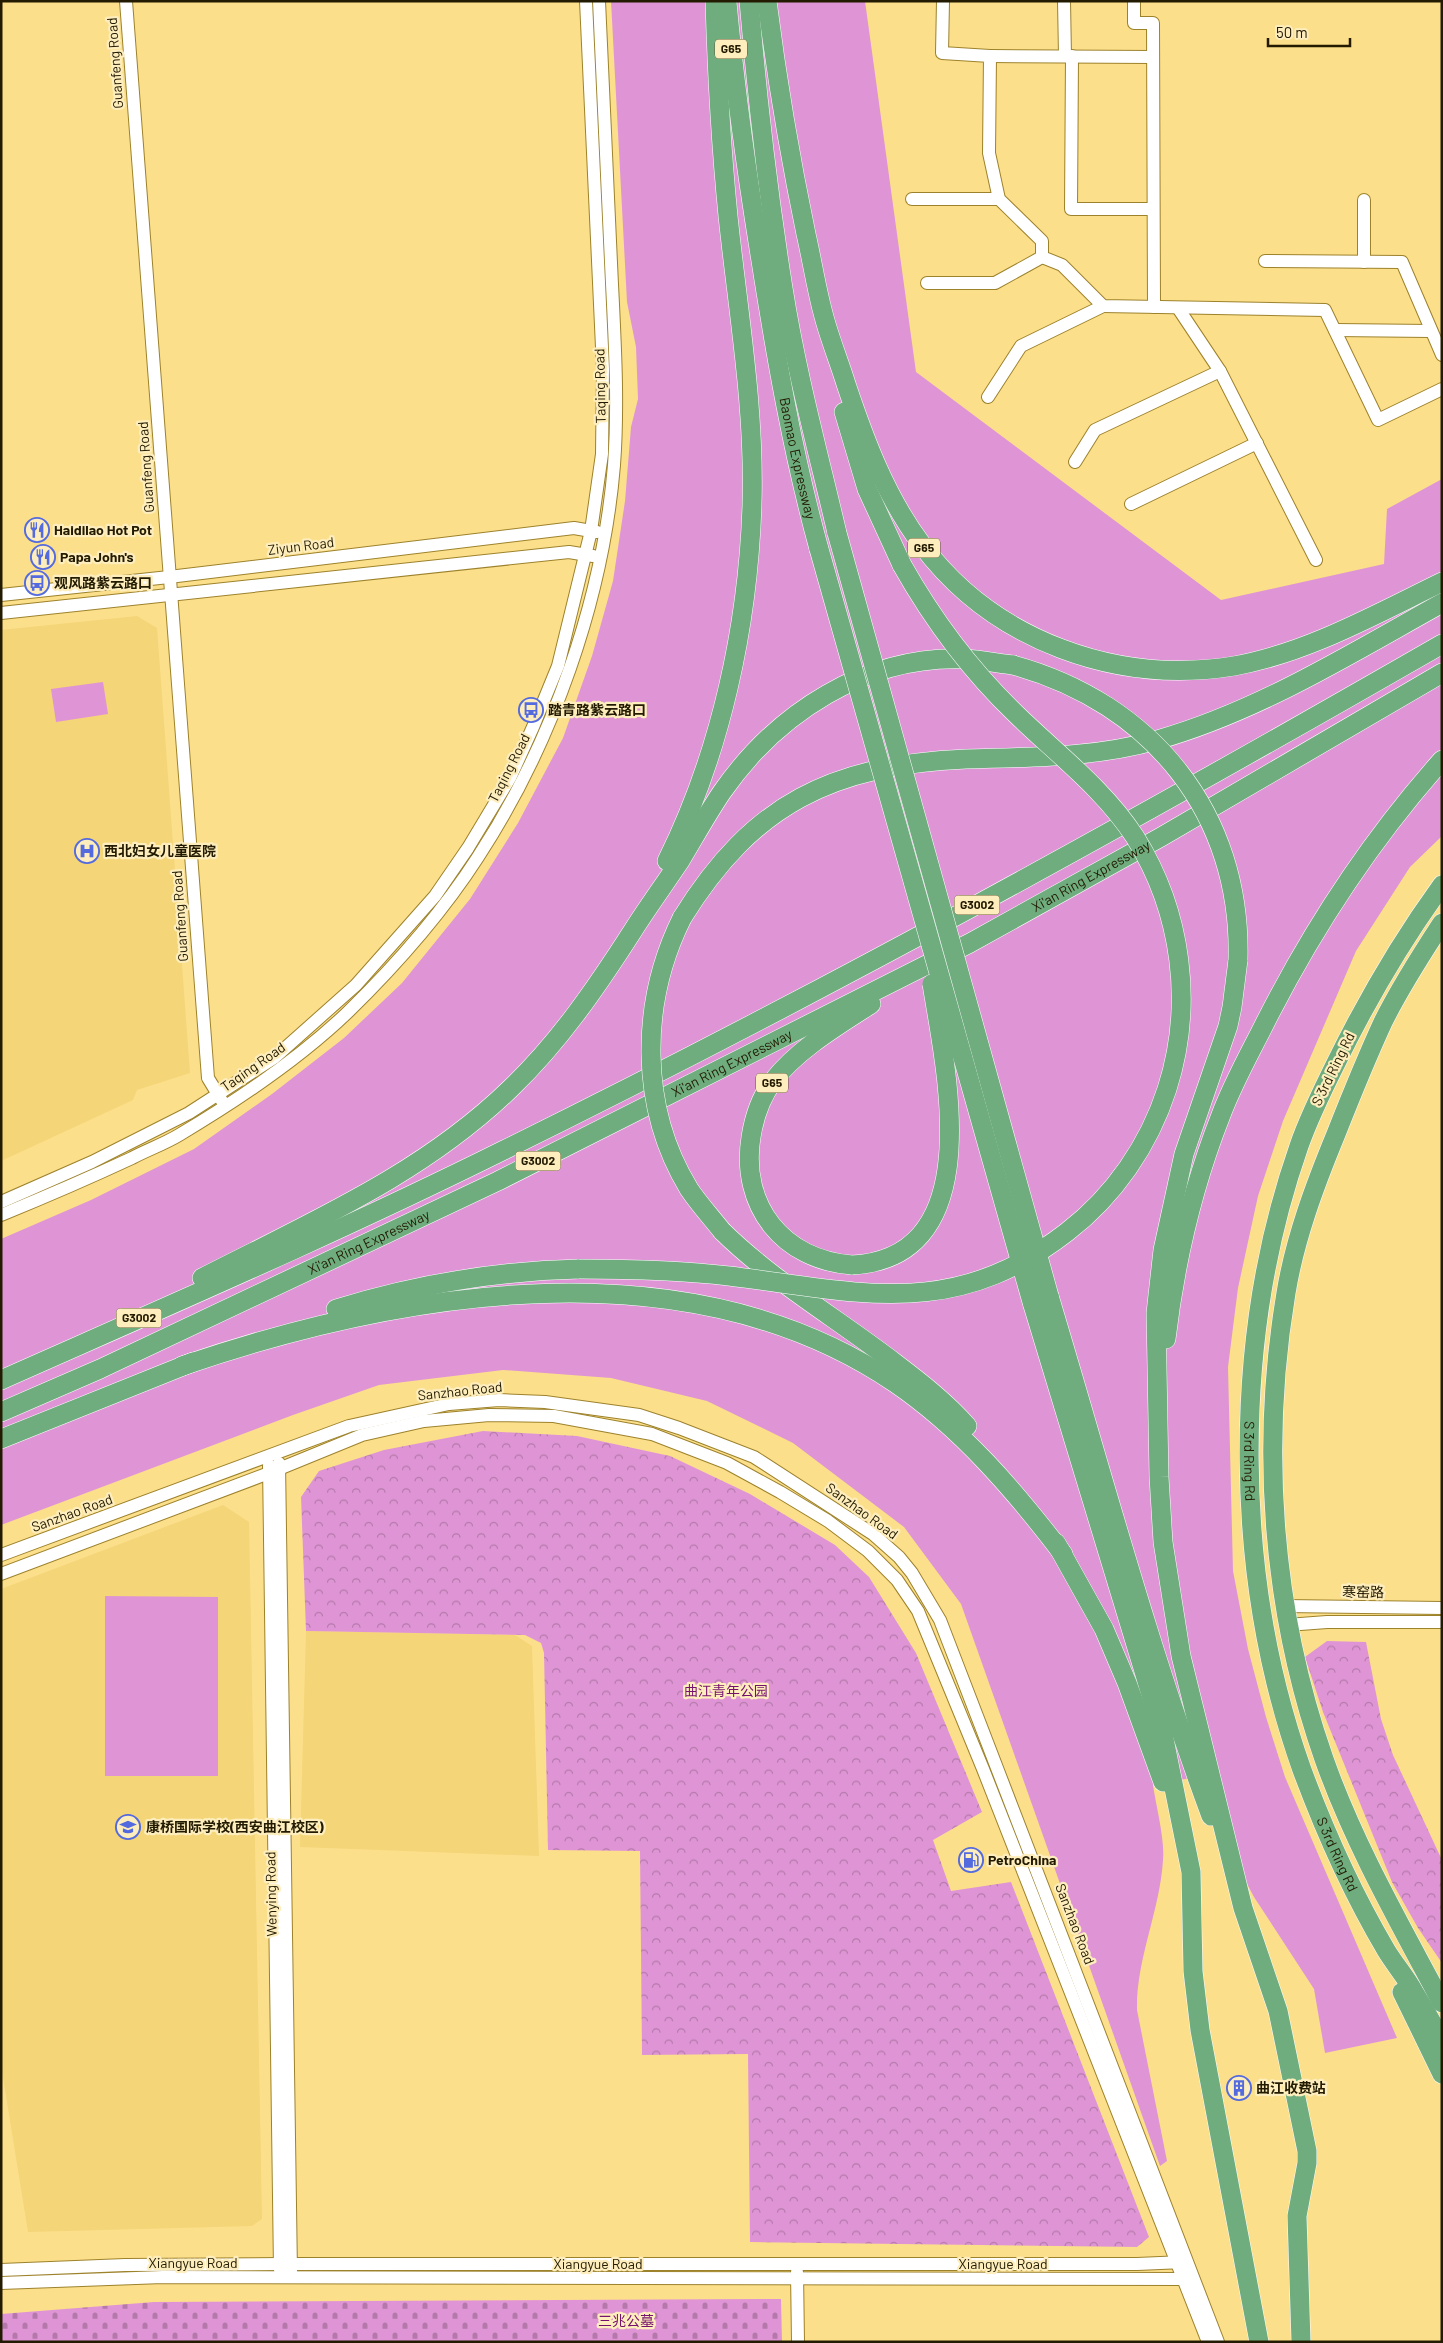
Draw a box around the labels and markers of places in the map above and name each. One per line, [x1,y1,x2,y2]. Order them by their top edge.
restaurant icon: Haidilao Hot Pot [24,517,50,543]
place label: Haidilao Hot Pot [54,521,152,538]
restaurant icon: Papa John's [30,544,56,570]
place label: Papa John's [60,548,134,565]
bus stop icon: 观风路紫云路口 [24,570,50,596]
place label: 观风路紫云路口 [54,574,152,591]
bus stop icon: 踏青路紫云路口 [518,697,544,723]
place label: 踏青路紫云路口 [548,701,646,718]
hospital icon: 西北妇女儿童医院 [74,838,100,864]
place label: 西北妇女儿童医院 [104,842,216,859]
school or university icon: 康桥国际学校(西安曲江校区) [115,1814,141,1840]
place label: 康桥国际学校(西安曲江校区) [146,1818,324,1835]
fuel station icon: PetroChina [958,1847,984,1873]
place label: PetroChina [988,1851,1057,1868]
building icon: 曲江收费站 [1226,2075,1252,2101]
place label: 曲江收费站 [1256,2079,1326,2096]

